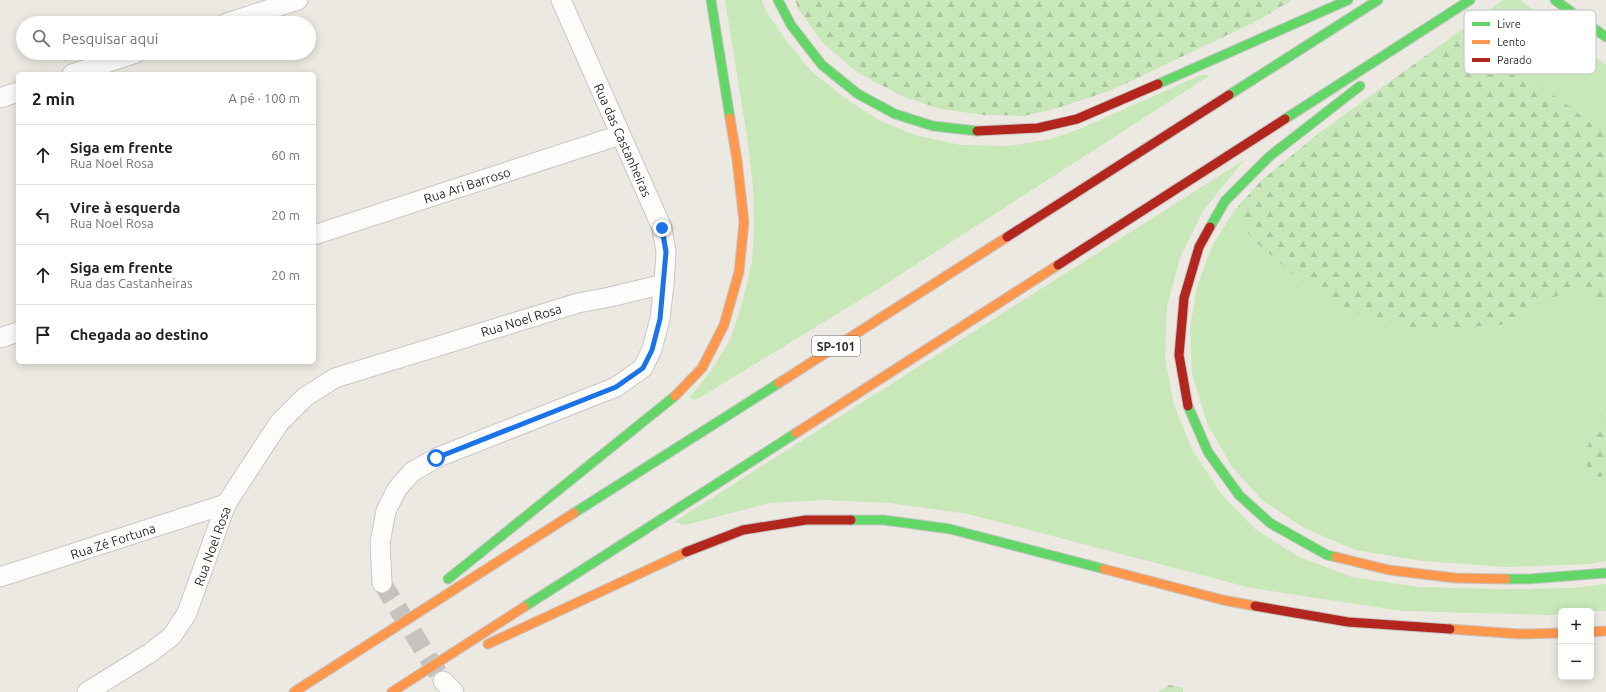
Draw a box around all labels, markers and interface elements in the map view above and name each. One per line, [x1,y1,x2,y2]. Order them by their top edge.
legend [1464,10,1596,74]
search box [16,16,316,60]
text: Livre [1497,18,1521,30]
icon: search [30,27,52,49]
text: Pesquisar aqui [62,30,158,47]
text: Lento [1497,36,1526,48]
text: Parado [1497,54,1532,66]
street label: Rua das Castanheiras [592,81,654,199]
text: 2 min [32,89,75,108]
text: A pé · 100 m [228,91,300,105]
text: Siga em frente [70,139,173,156]
icon: ahead [32,144,54,166]
text: 60 m [271,148,300,162]
text: Rua Noel Rosa [70,156,154,170]
street label: Rua Ari Barroso [422,164,512,206]
text: Vire à esquerda [70,199,180,216]
icon: left [32,204,54,226]
text: 20 m [271,208,300,222]
text: Rua Noel Rosa [70,216,154,230]
route end [653,219,671,237]
text: Siga em frente [70,259,173,276]
icon: ahead [32,264,54,286]
text: 20 m [271,268,300,282]
text: Rua das Castanheiras [70,276,193,290]
street label: Rua Noel Rosa [479,301,563,339]
icon: arrive [32,324,54,346]
text: Chegada ao destino [70,326,209,343]
road number: SP-101 [812,336,860,356]
route start [427,449,445,467]
street label: Rua Noel Rosa [191,504,233,588]
street label: Rua Zé Fortuna [69,521,157,561]
map controls [1558,608,1594,680]
button: + [1558,608,1594,644]
button: − [1558,644,1594,680]

